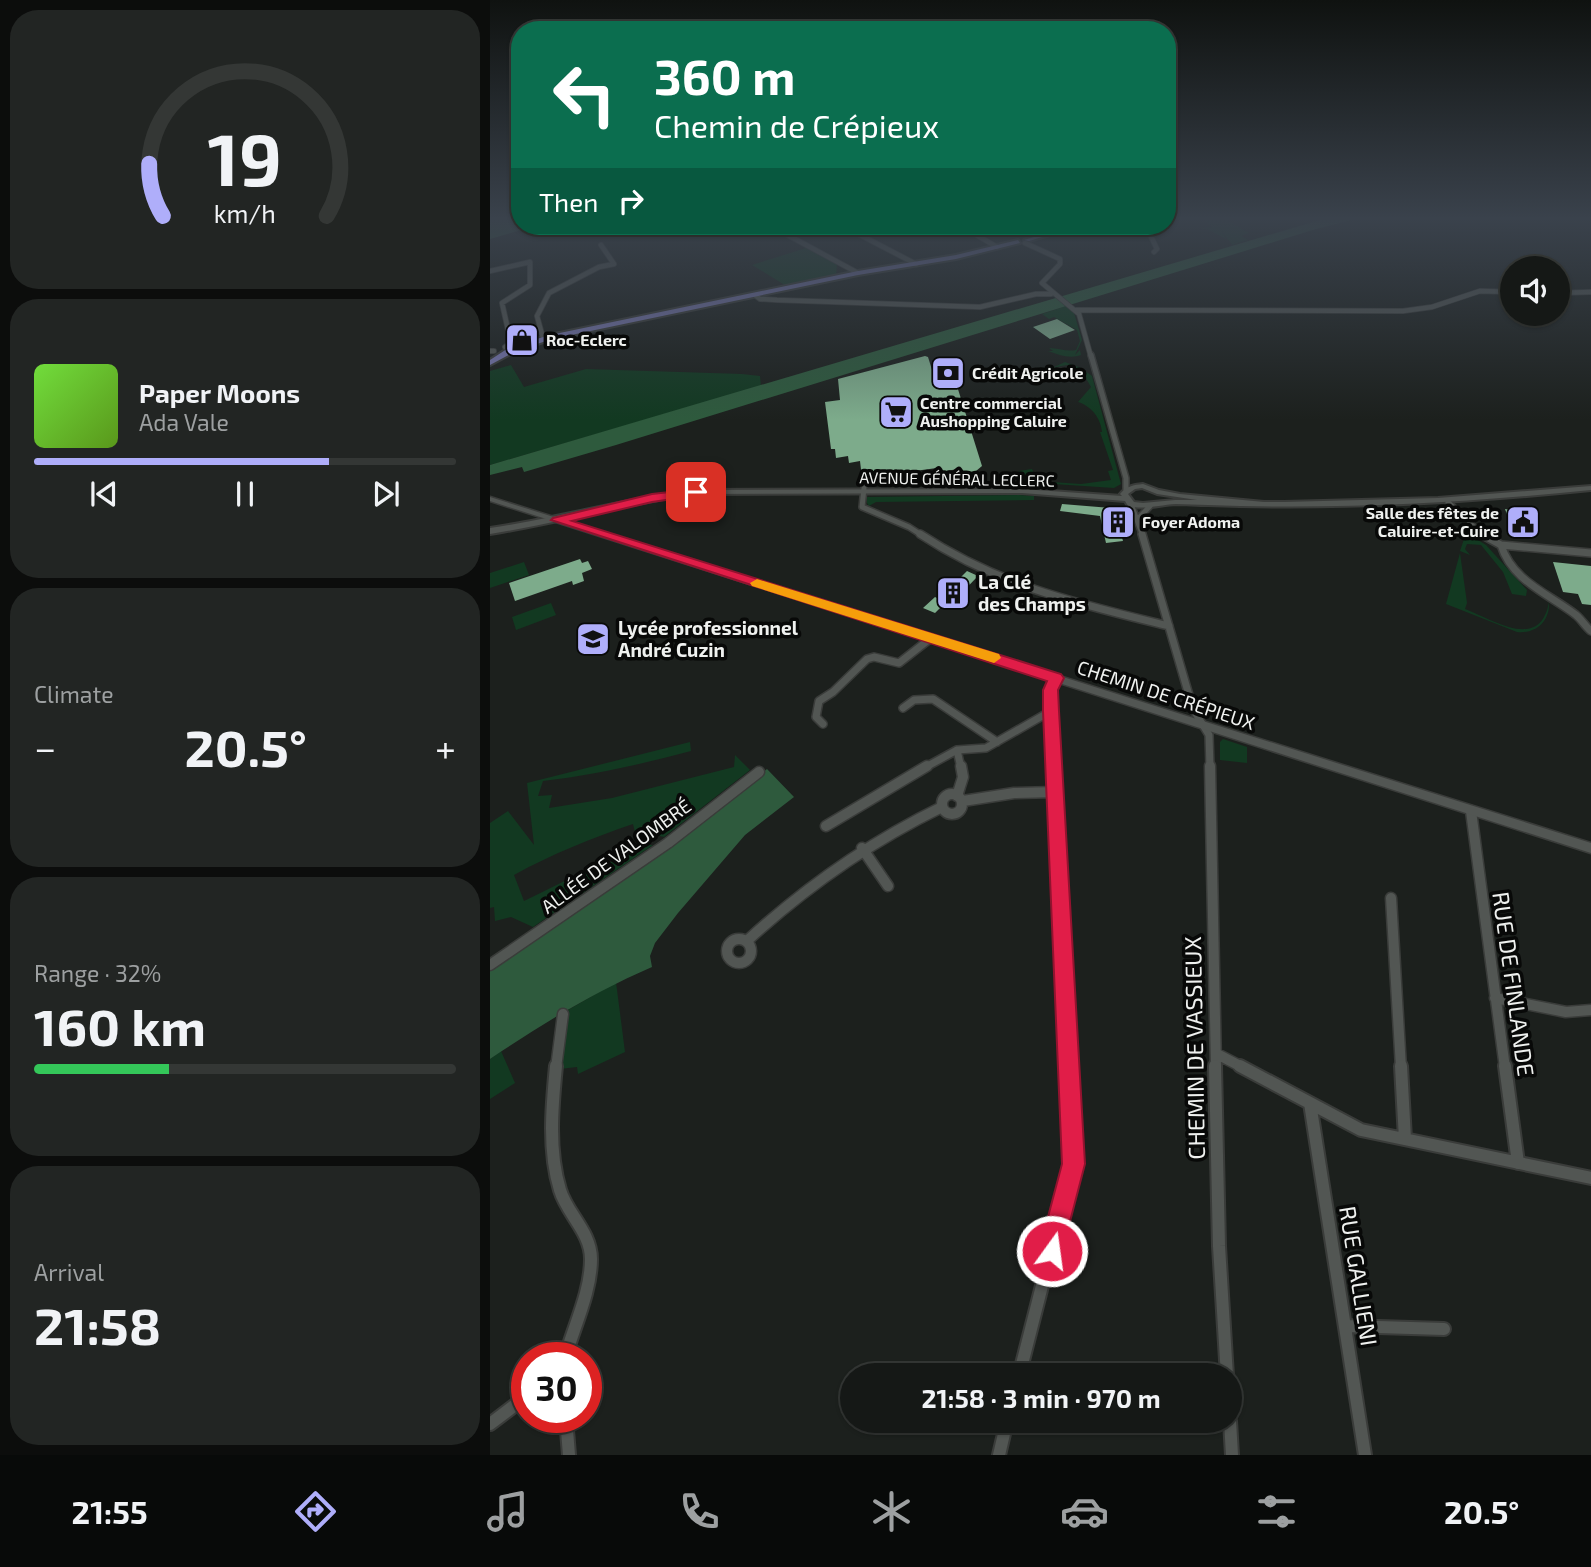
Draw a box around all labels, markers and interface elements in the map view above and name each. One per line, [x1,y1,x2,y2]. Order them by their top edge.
text: 360 m [654,46,795,105]
icon: left [539,49,630,140]
text: Chemin de Crépieux [654,106,939,144]
text: 19 [208,113,282,201]
icon: right [612,182,650,220]
text: Then [539,186,598,217]
text: km/h [214,197,276,227]
map controls [1500,256,1570,326]
button: sound [1500,256,1570,326]
shop icon: Roc-Eclerc [503,321,541,359]
place label: Roc-Eclerc [546,330,627,349]
bank icon: Crédit Agricole [929,354,967,392]
place label: Crédit Agricole [972,363,1083,382]
text: Paper Moons [139,377,300,408]
supermarket icon: Centre commercial Aushopping Caluire [877,393,915,431]
place label: Centre commercial Aushopping Caluire [920,393,1067,430]
text: Ada Vale [139,408,229,436]
pin [666,462,726,522]
street label: AVENUE GÉNÉRAL LECLERC [859,467,1055,490]
icon: arrive [677,473,715,511]
icon: previous [85,475,123,513]
icon: pause [226,475,264,513]
icon: next [367,475,405,513]
building icon: Foyer Adoma [1099,503,1137,541]
place label: Salle des fêtes de Caluire-et-Cuire [1366,503,1499,540]
public building icon: Salle des fêtes de Caluire-et-Cuire [1504,503,1542,541]
place label: Foyer Adoma [1142,512,1240,532]
place label: La Clé des Champs [978,570,1086,615]
building icon: La Clé des Champs [934,574,972,612]
place label: Lycée professionnel André Cuzin [618,616,799,661]
school or university icon: Lycée professionnel André Cuzin [574,620,612,658]
street label: CHEMIN DE CRÉPIEUX [1075,655,1258,734]
text: Climate [34,680,114,708]
text: 20.5° [184,715,307,777]
text: − [34,724,56,770]
text: + [435,724,456,770]
street label: ALLÉE DE VALOMBRÉ [536,793,695,918]
street label: RUE DE FINLANDE [1487,890,1541,1078]
street label: CHEMIN DE VASSIEUX [1178,936,1210,1160]
text: Range · 32% [34,959,161,987]
text: 160 km [34,994,206,1056]
street label: RUE GALLIENI [1334,1204,1384,1348]
position arrow [1015,1214,1089,1288]
text: Arrival [34,1258,104,1286]
text: 21:58 [34,1293,161,1355]
speed limit sign: 30 [511,1342,602,1433]
text: 21:58 · 3 min · 970 m [921,1382,1161,1413]
icon: directions [291,1487,340,1536]
icon: music [483,1487,532,1536]
icon: phone [675,1487,724,1536]
icon: climate [867,1487,916,1536]
icon: car [1060,1487,1109,1536]
icon: filters [1252,1487,1301,1536]
text: 21:55 [72,1492,148,1530]
text: 20.5° [1444,1492,1519,1530]

